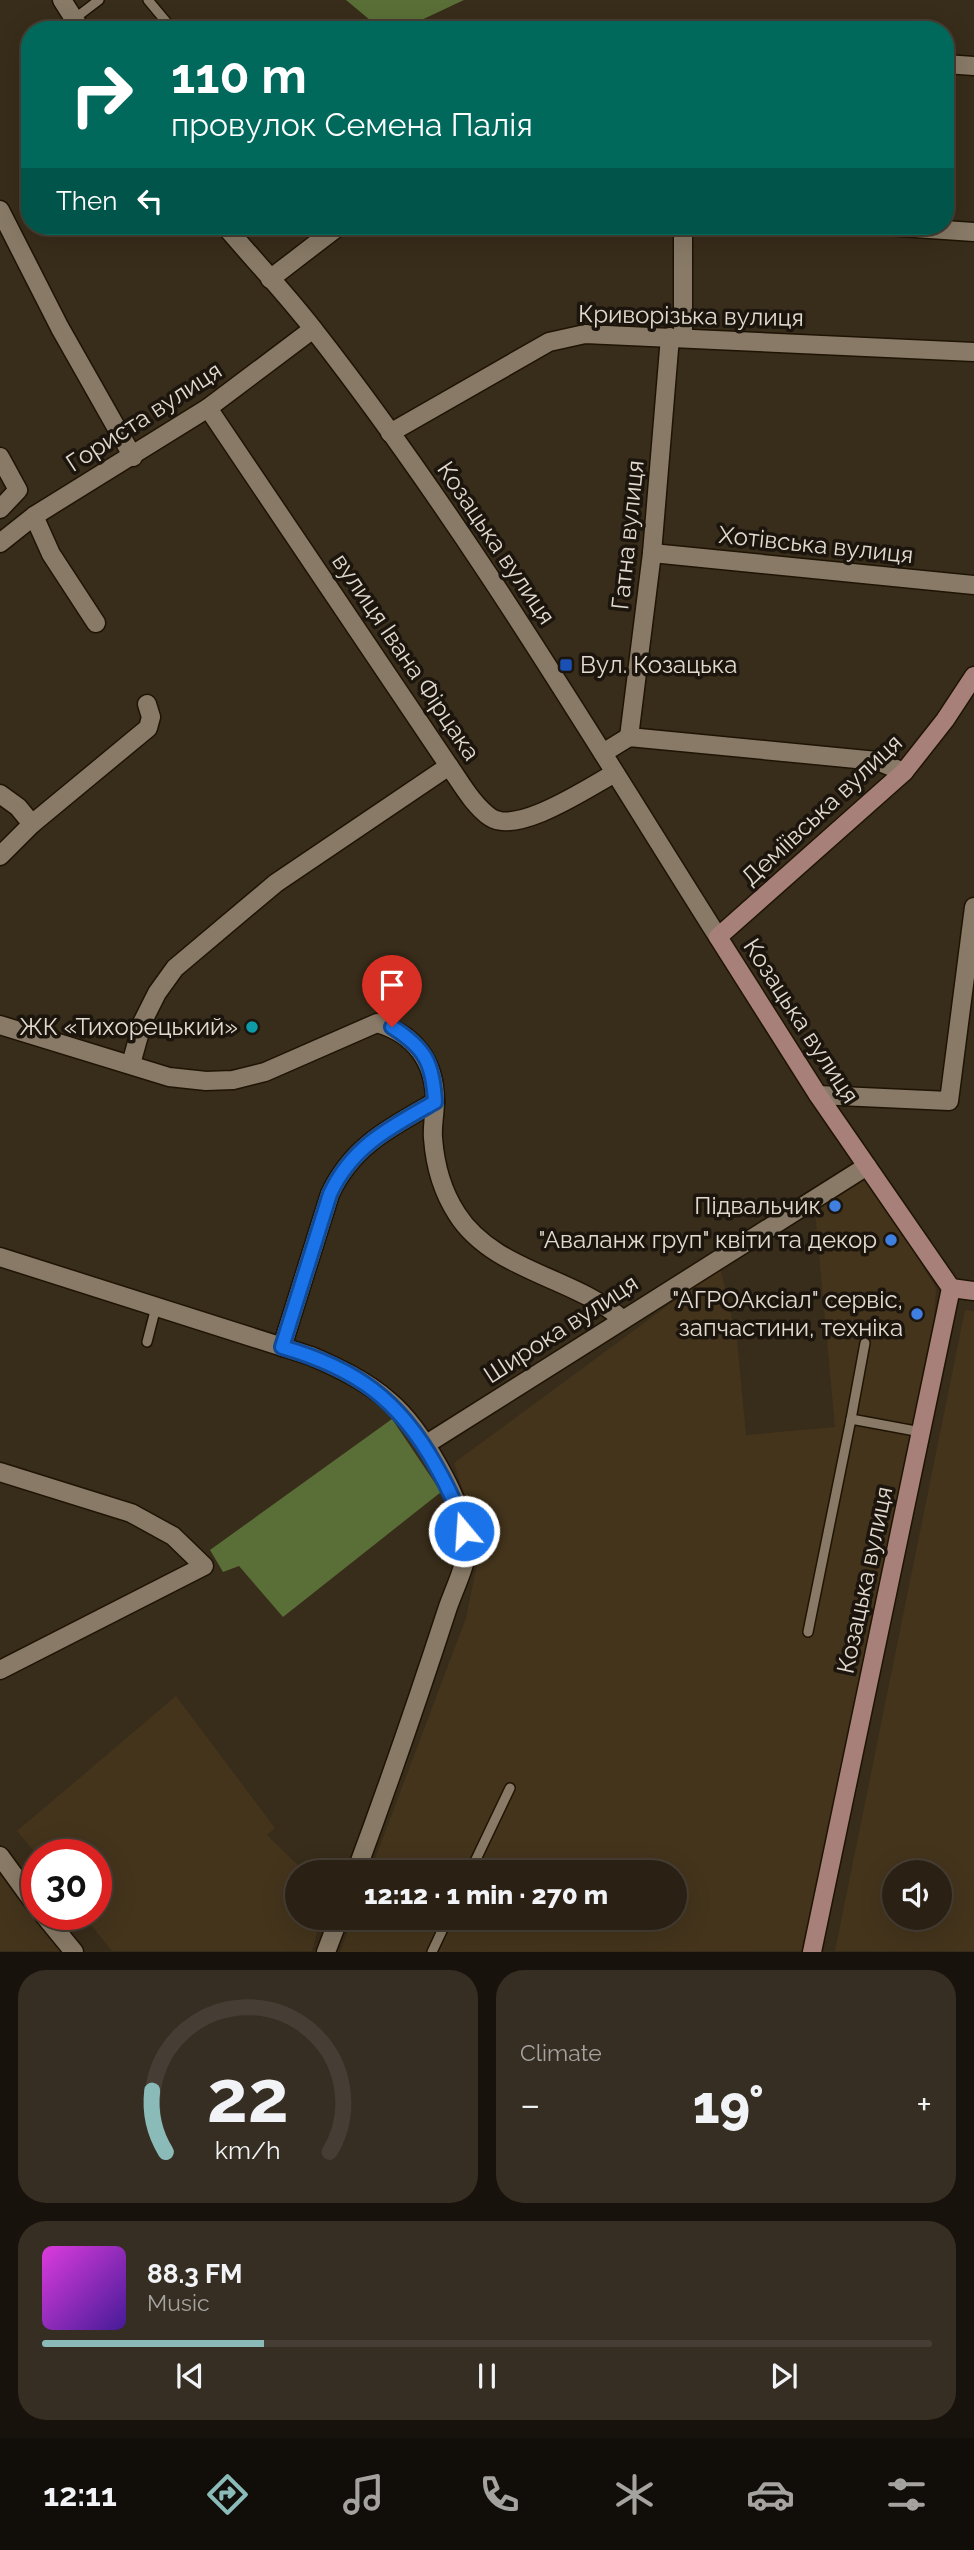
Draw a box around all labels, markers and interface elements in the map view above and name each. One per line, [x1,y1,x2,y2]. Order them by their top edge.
text: 110 m [171,47,307,104]
icon: right [56,49,147,140]
text: провулок Семена Палія [171,106,533,143]
icon: left [131,182,169,220]
text: Then [56,186,117,216]
street label: Криворізька вулиця [578,299,804,332]
street label: Гориста вулиця [61,356,227,478]
street label: Козацька вулиця [431,456,562,630]
street label: Гатна вулиця [605,459,650,611]
street label: Хотівська вулиця [717,520,915,569]
street label: вулиця Івана Фірцака [326,548,486,766]
place label: Вул. Козацька [580,650,737,679]
marker: Вул. Козацька [558,657,574,673]
street label: Деміївська вулиця [735,728,908,891]
street label: Козацька вулиця [737,933,865,1108]
pin [362,955,422,1027]
icon: arrive [373,966,411,1004]
place label: ЖК «Тихорецький» [19,1012,238,1041]
marker: ЖК «Тихорецький» [244,1019,260,1035]
place label: Підвальчик [694,1191,821,1220]
marker: Підвальчик [827,1198,843,1214]
place label: "Аваланж груп" квіти та декор [538,1225,877,1254]
marker: "Аваланж груп" квіти та декор [883,1232,899,1248]
street label: Широка вулиця [478,1268,643,1389]
place label: "АГРОАксіал" сервіс, запчастини, техніка [672,1285,903,1342]
marker: "АГРОАксіал" сервіс, запчастини, техніка [909,1306,925,1322]
street label: Козацька вулиця [831,1484,898,1676]
position arrow [427,1494,501,1568]
speed limit sign: 30 [21,1839,112,1930]
map controls [882,1860,952,1930]
button: sound [882,1860,952,1930]
text: 12:12 · 1 min · 270 m [364,1880,608,1910]
text: Climate [520,2039,602,2066]
text: 22 [207,2055,289,2140]
text: 19° [693,2074,764,2135]
text: − [520,2082,540,2127]
text: + [916,2082,932,2127]
text: km/h [215,2135,281,2165]
text: 88.3 FM [147,2259,242,2289]
text: Music [147,2289,210,2316]
icon: previous [171,2357,209,2395]
icon: pause [468,2357,506,2395]
icon: next [765,2357,803,2395]
icon: directions [203,2470,252,2519]
icon: music [339,2470,388,2519]
icon: phone [475,2470,524,2519]
icon: climate [610,2470,659,2519]
icon: car [746,2470,795,2519]
icon: filters [882,2470,931,2519]
text: 12:11 [43,2476,117,2513]

